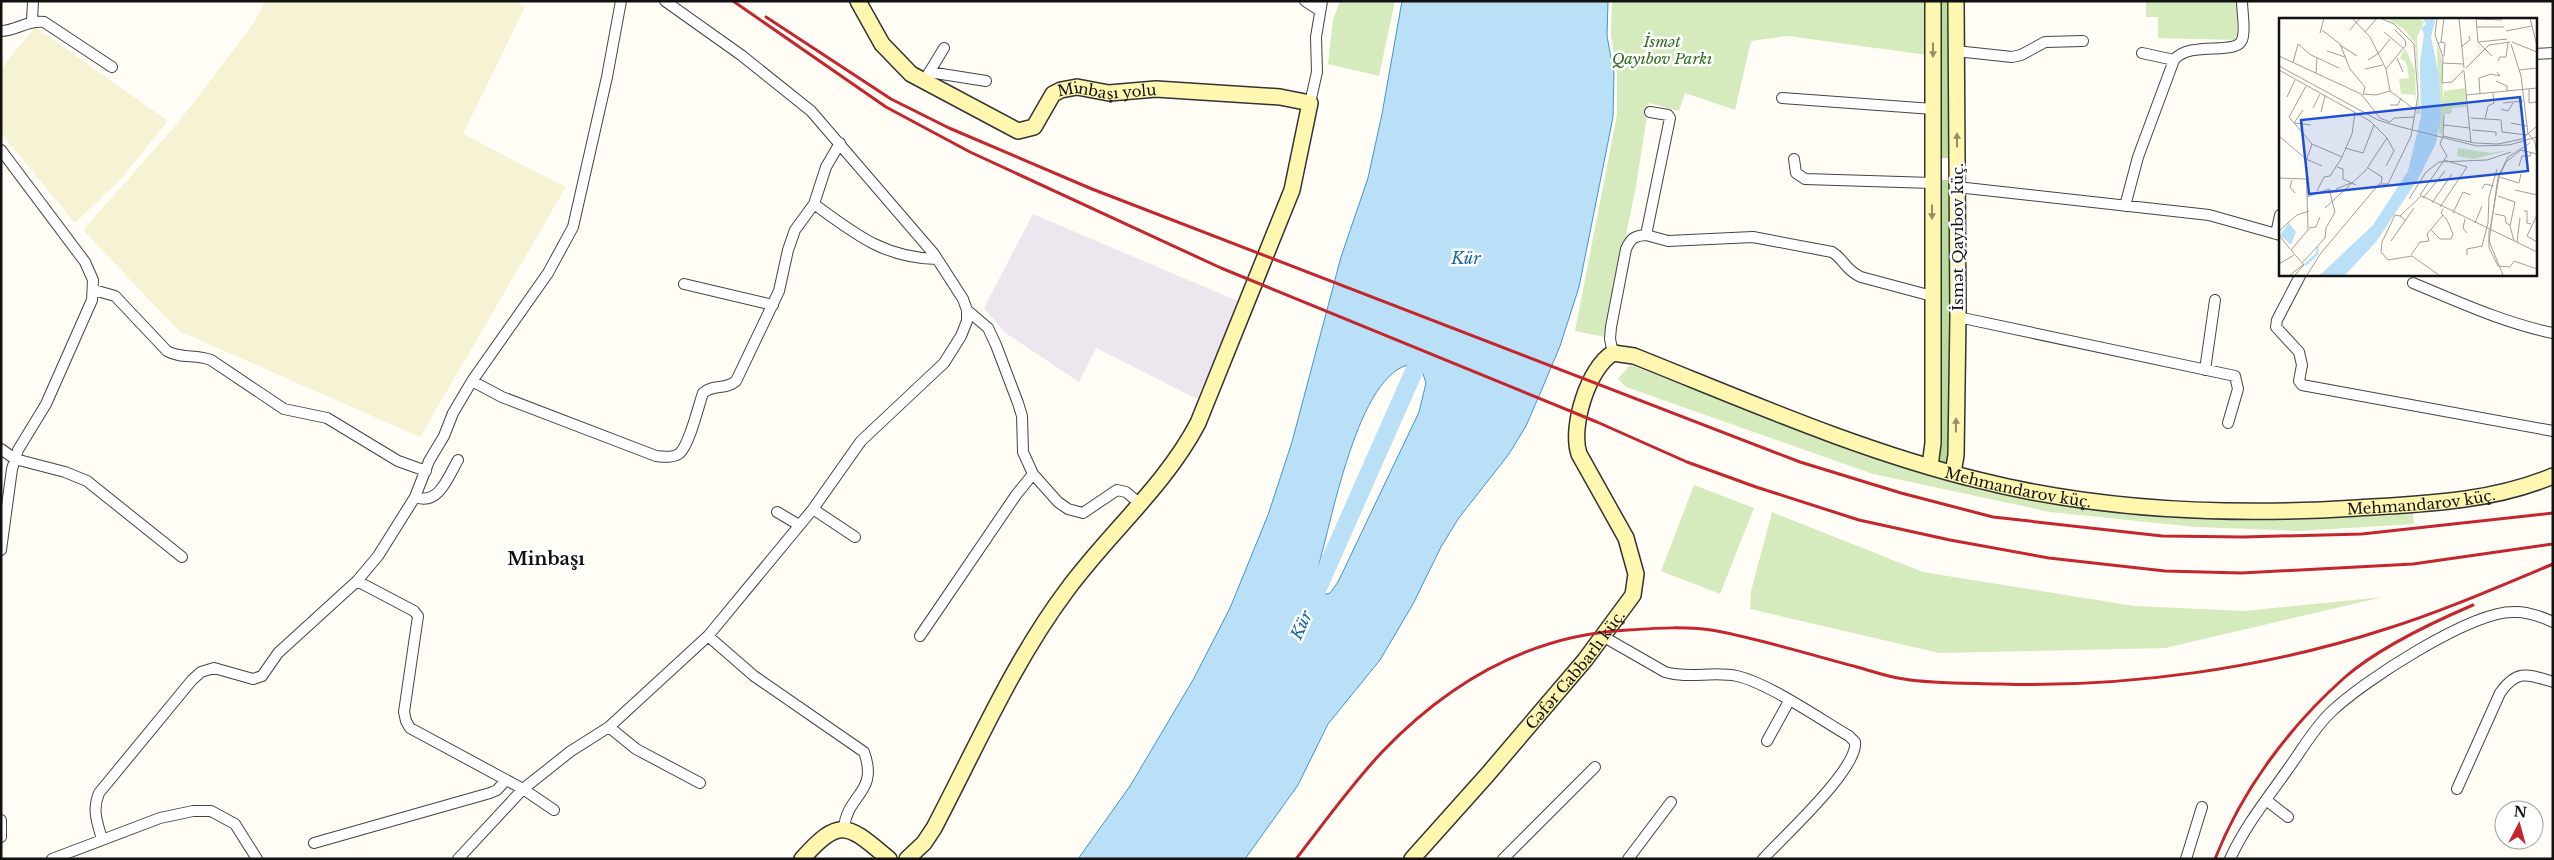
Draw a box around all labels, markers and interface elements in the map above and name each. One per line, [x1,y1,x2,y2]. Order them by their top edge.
inset map [2279,18,2536,275]
park label: İsmət Qayıbov Parkı [1612,32,1712,68]
one-way arrow [1929,42,1937,58]
street label: Minbaşı yolu [1056,77,1157,103]
one-way arrow [1953,131,1961,147]
street label: İsmət Qayıbov küç. [1948,163,1967,311]
one-way arrow [1928,205,1936,221]
water label: Kür [1450,248,1481,268]
one-way arrow [1952,416,1960,432]
street label: Mehmandarov küç. [1943,462,2093,511]
street label: Mehmandarov küç. [2346,485,2497,518]
district label: Minbaşı [507,548,585,570]
street label: Cəfər Cabbarlı küç. [1521,606,1628,733]
water label: Kür [1285,607,1316,643]
north arrow [2494,800,2544,850]
text: N [2513,802,2528,822]

